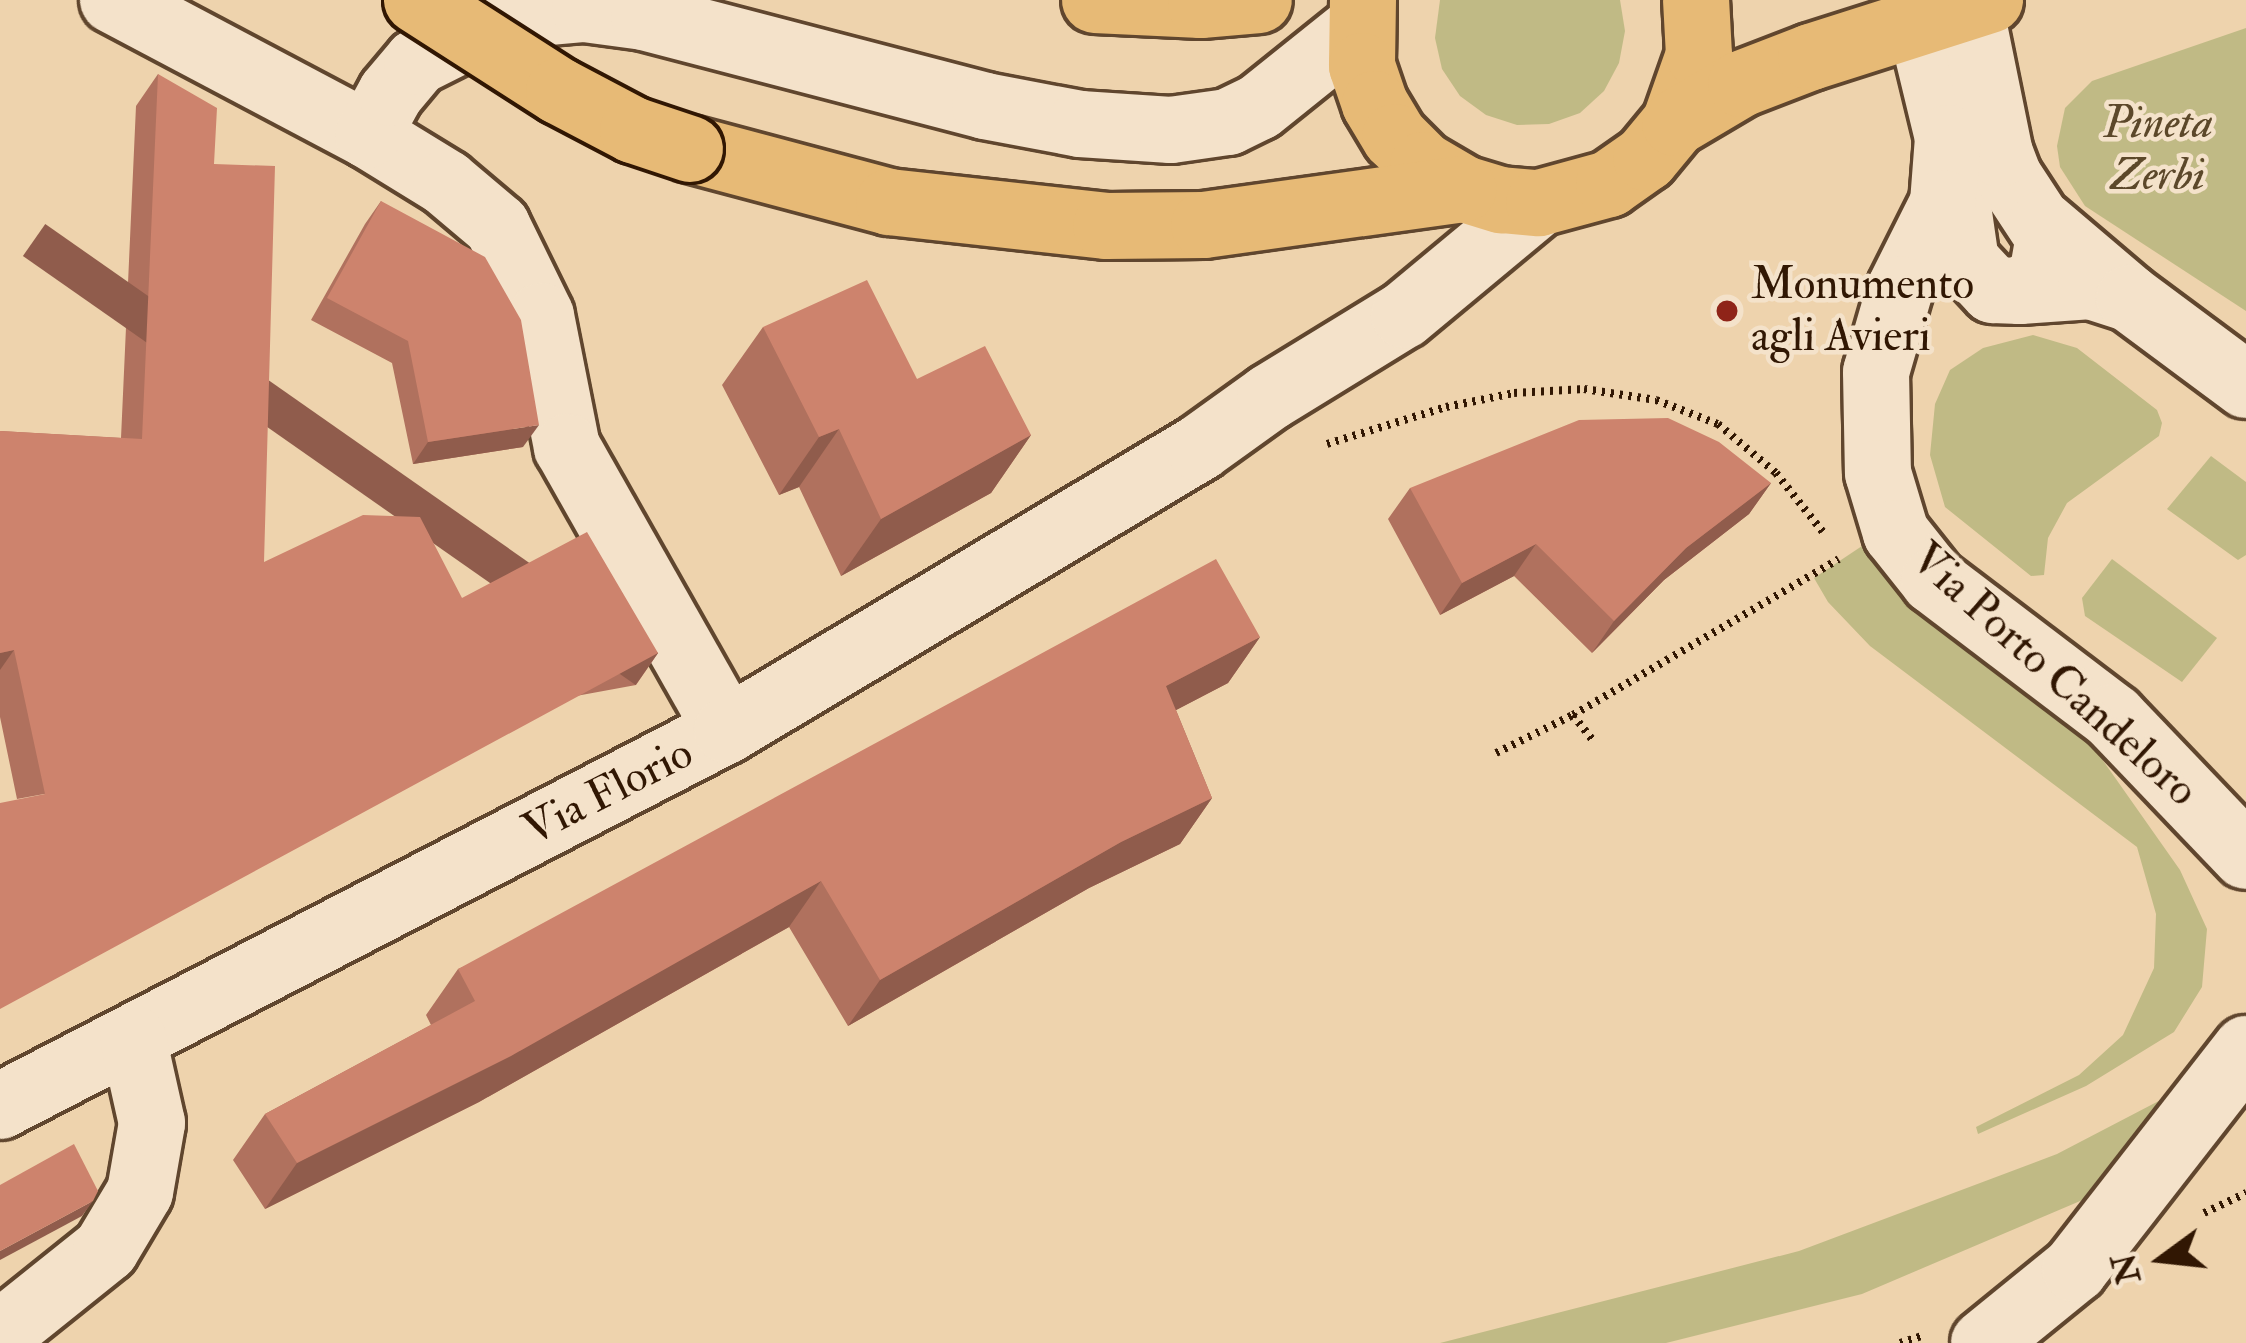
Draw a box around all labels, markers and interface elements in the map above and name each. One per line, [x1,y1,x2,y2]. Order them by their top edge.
park label: Pineta Zerbi [2103,97,2213,203]
place label: Monumento agli Avieri [1751,258,1974,364]
marker: Monumento agli Avieri [1714,298,1740,324]
street label: Via Porto Candeloro [1899,532,2209,818]
street label: Via Florio [514,726,702,858]
north arrow [2102,1199,2222,1319]
text: N [2103,1249,2150,1288]

